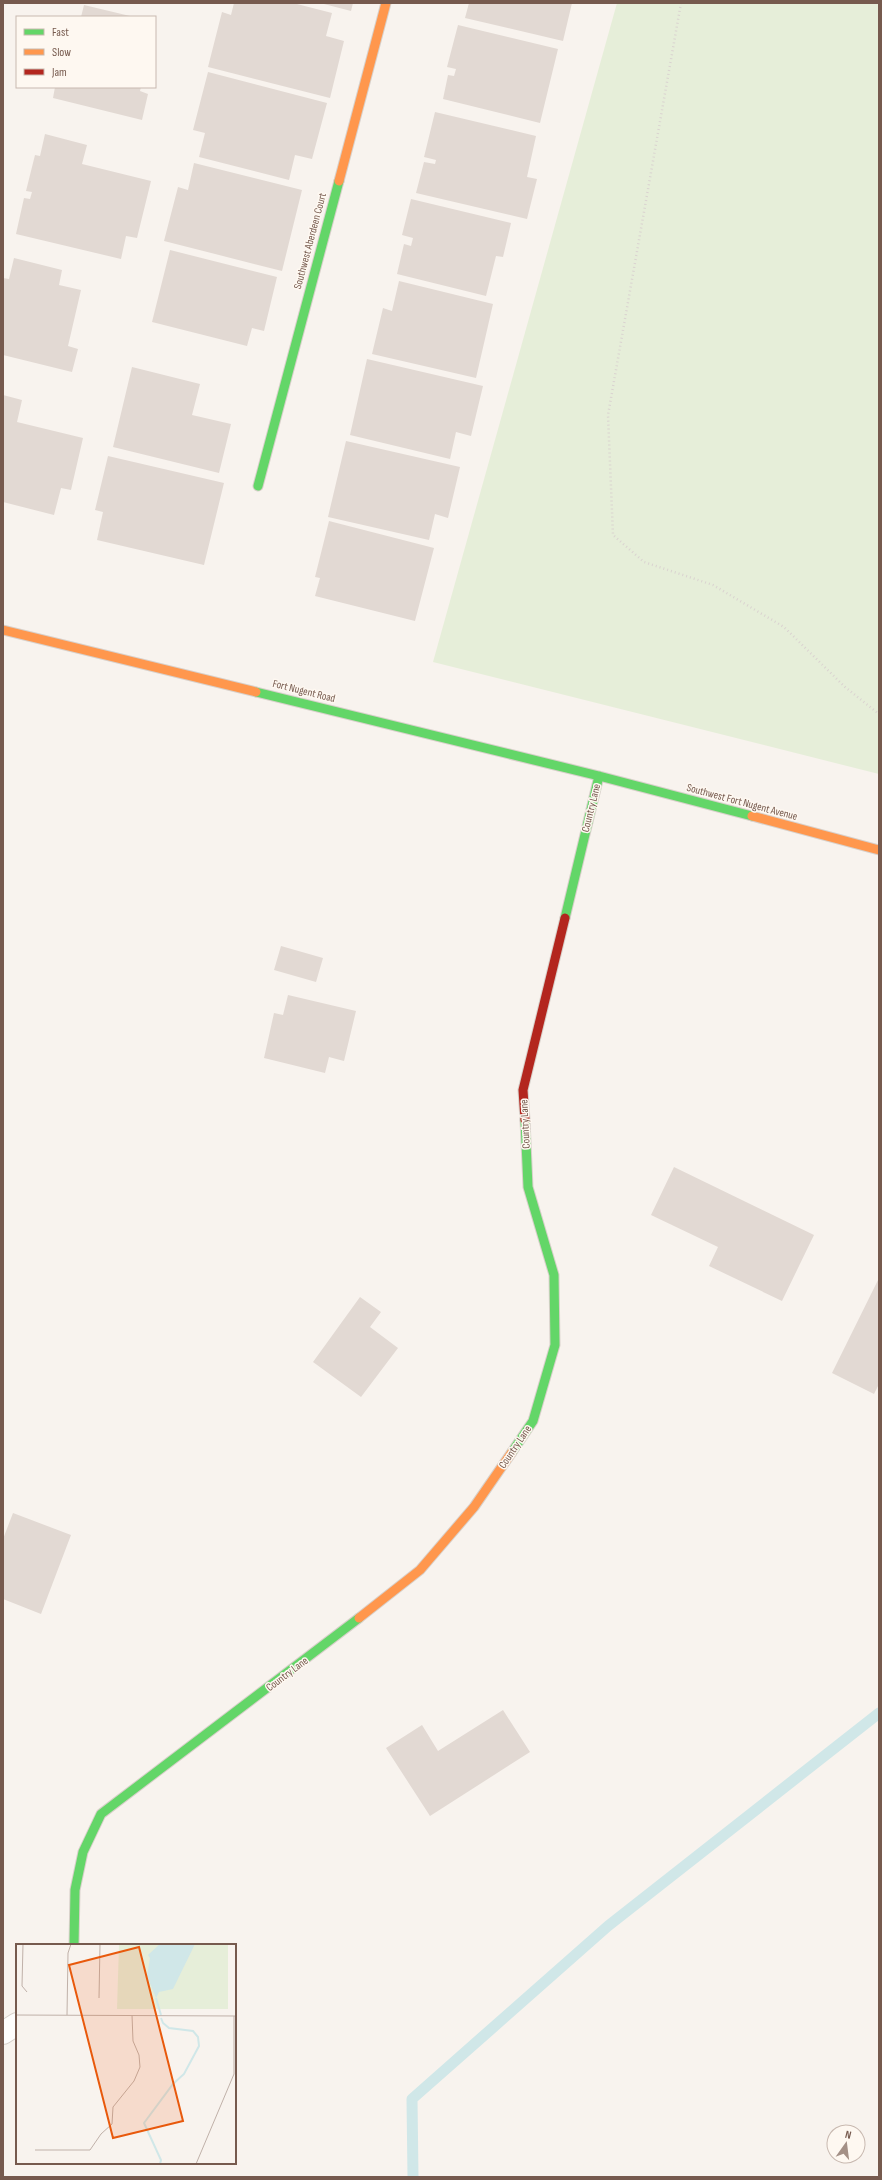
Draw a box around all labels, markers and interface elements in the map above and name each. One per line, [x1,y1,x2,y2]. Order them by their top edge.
legend [16,16,156,88]
text: Fast [52,25,69,40]
text: Slow [52,45,71,60]
text: Jam [51,65,67,80]
street label: Southwest Aberdeen Court [291,191,329,291]
street label: Fort Nugent Road [271,677,337,705]
street label: Southwest Fort Nugent Avenue [685,781,799,823]
street label: Country Lane [579,783,603,833]
street label: Country Lane [517,1099,533,1149]
street label: Country Lane [496,1423,534,1471]
street label: Country Lane [263,1654,311,1694]
inset map [16,1944,236,2164]
north arrow [826,2124,866,2164]
text: N [844,2128,853,2142]

